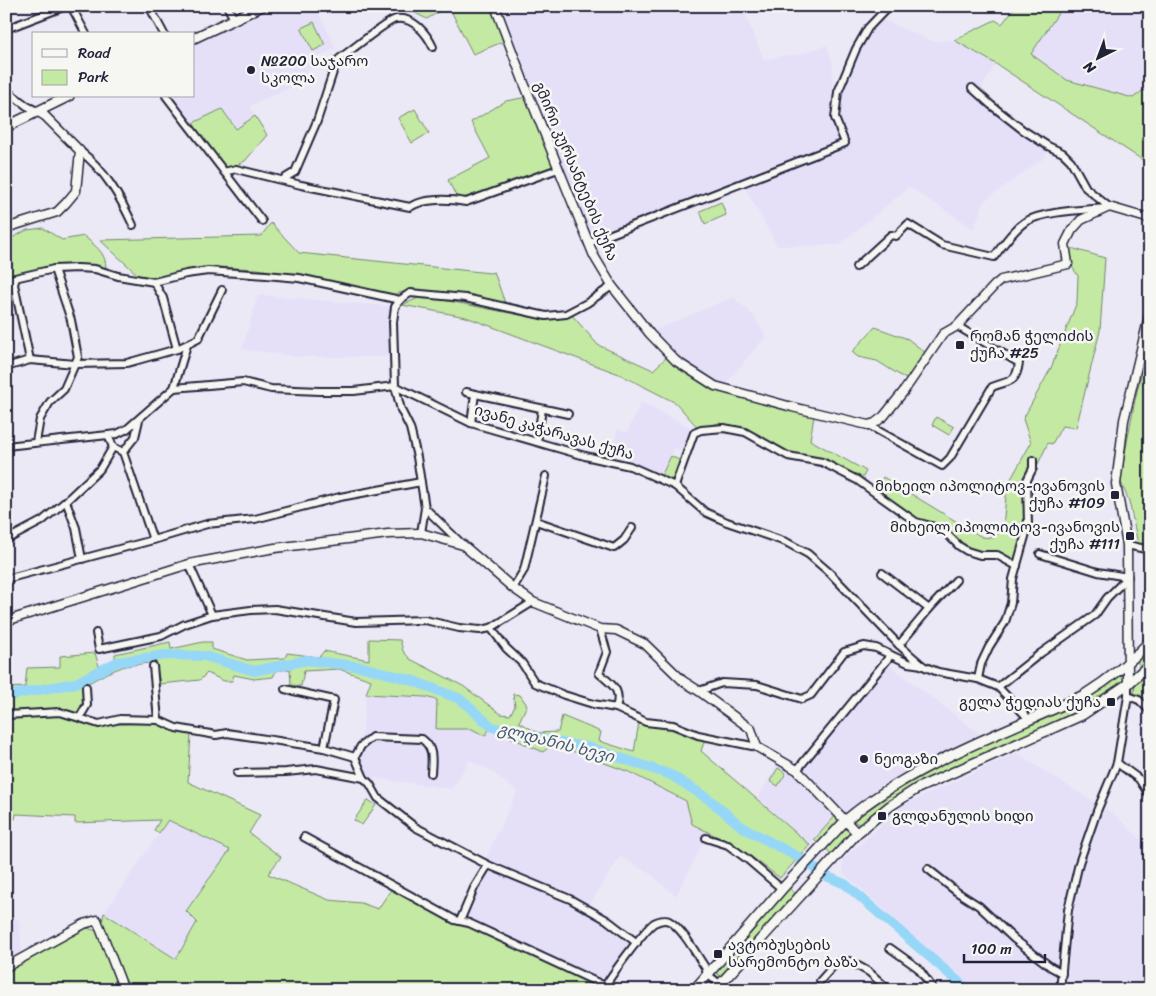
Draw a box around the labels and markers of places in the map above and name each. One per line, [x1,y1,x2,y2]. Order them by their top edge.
place label: №200 საჯარო სკოლა [261,48,368,91]
marker: №200 საჯარო სკოლა [245,64,257,76]
place label: რომან ჭელიძის ქუჩა #25 [970,323,1094,366]
marker: რომან ჭელიძის ქუჩა #25 [954,339,966,351]
place label: მიხეილ იპოლიტოვ-ივანოვის ქუჩა #109 [875,473,1105,516]
marker: მიხეილ იპოლიტოვ-ივანოვის ქუჩა #109 [1109,489,1121,501]
place label: მიხეილ იპოლიტოვ-ივანოვის ქუჩა #111 [890,514,1120,557]
marker: მიხეილ იპოლიტოვ-ივანოვის ქუჩა #111 [1124,530,1136,542]
place label: გელა ჭედიას ქუჩა [959,689,1101,715]
marker: გელა ჭედიას ქუჩა [1105,696,1117,708]
place label: ნეოგაზი [874,746,938,772]
marker: ნეოგაზი [858,753,870,765]
place label: გლდანულის ხიდი [892,803,1034,829]
marker: გლდანულის ხიდი [876,810,888,822]
place label: ავტობუსების სარემონტო ბაზა [728,932,858,975]
marker: ავტობუსების სარემონტო ბაზა [712,948,724,960]

